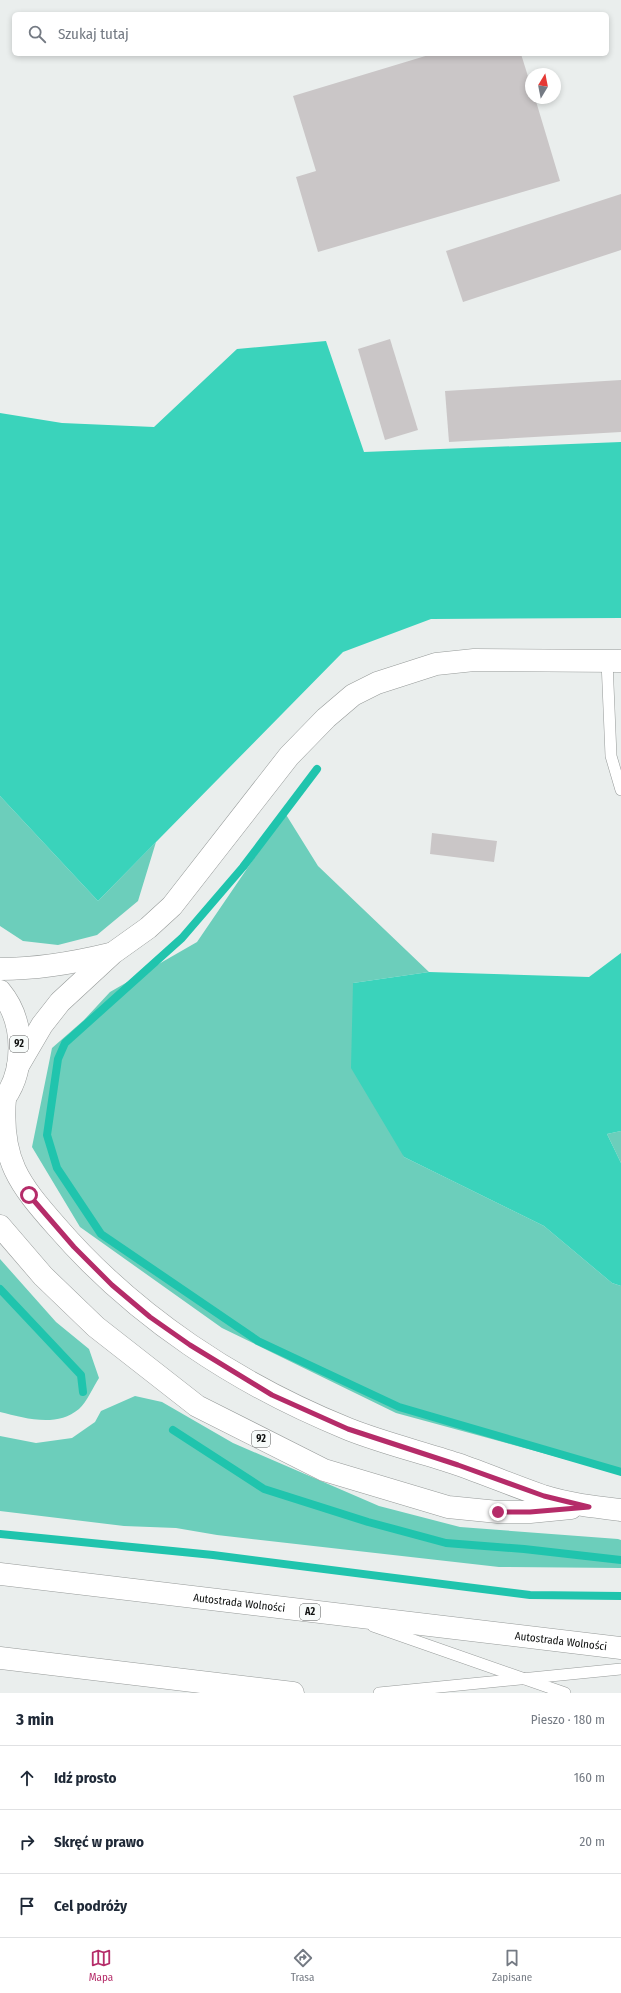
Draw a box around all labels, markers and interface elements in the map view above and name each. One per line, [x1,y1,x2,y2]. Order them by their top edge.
search box [12,12,609,56]
icon: search [26,23,48,45]
text: Szukaj tutaj [58,25,129,43]
north arrow [525,68,561,104]
road number: 92 [10,1036,28,1052]
route start [20,1186,38,1204]
road number: 92 [252,1431,270,1447]
route end [489,1503,507,1521]
street label: Autostrada Wolności [193,1591,286,1614]
road number: A2 [300,1604,320,1620]
street label: Autostrada Wolności [514,1629,608,1653]
text: 3 min [16,1709,54,1730]
text: Pieszo · 180 m [531,1712,605,1727]
icon: ahead [16,1767,38,1789]
text: Idź prosto [54,1769,116,1787]
text: 160 m [574,1770,605,1785]
icon: right [16,1831,38,1853]
text: Skręć w prawo [54,1833,144,1851]
text: 20 m [579,1834,605,1849]
icon: arrive [16,1895,38,1917]
text: Cel podróży [54,1897,127,1915]
tab: Mapa [89,1947,113,1984]
tab: Trasa [291,1947,314,1984]
tab: Zapisane [492,1947,532,1984]

